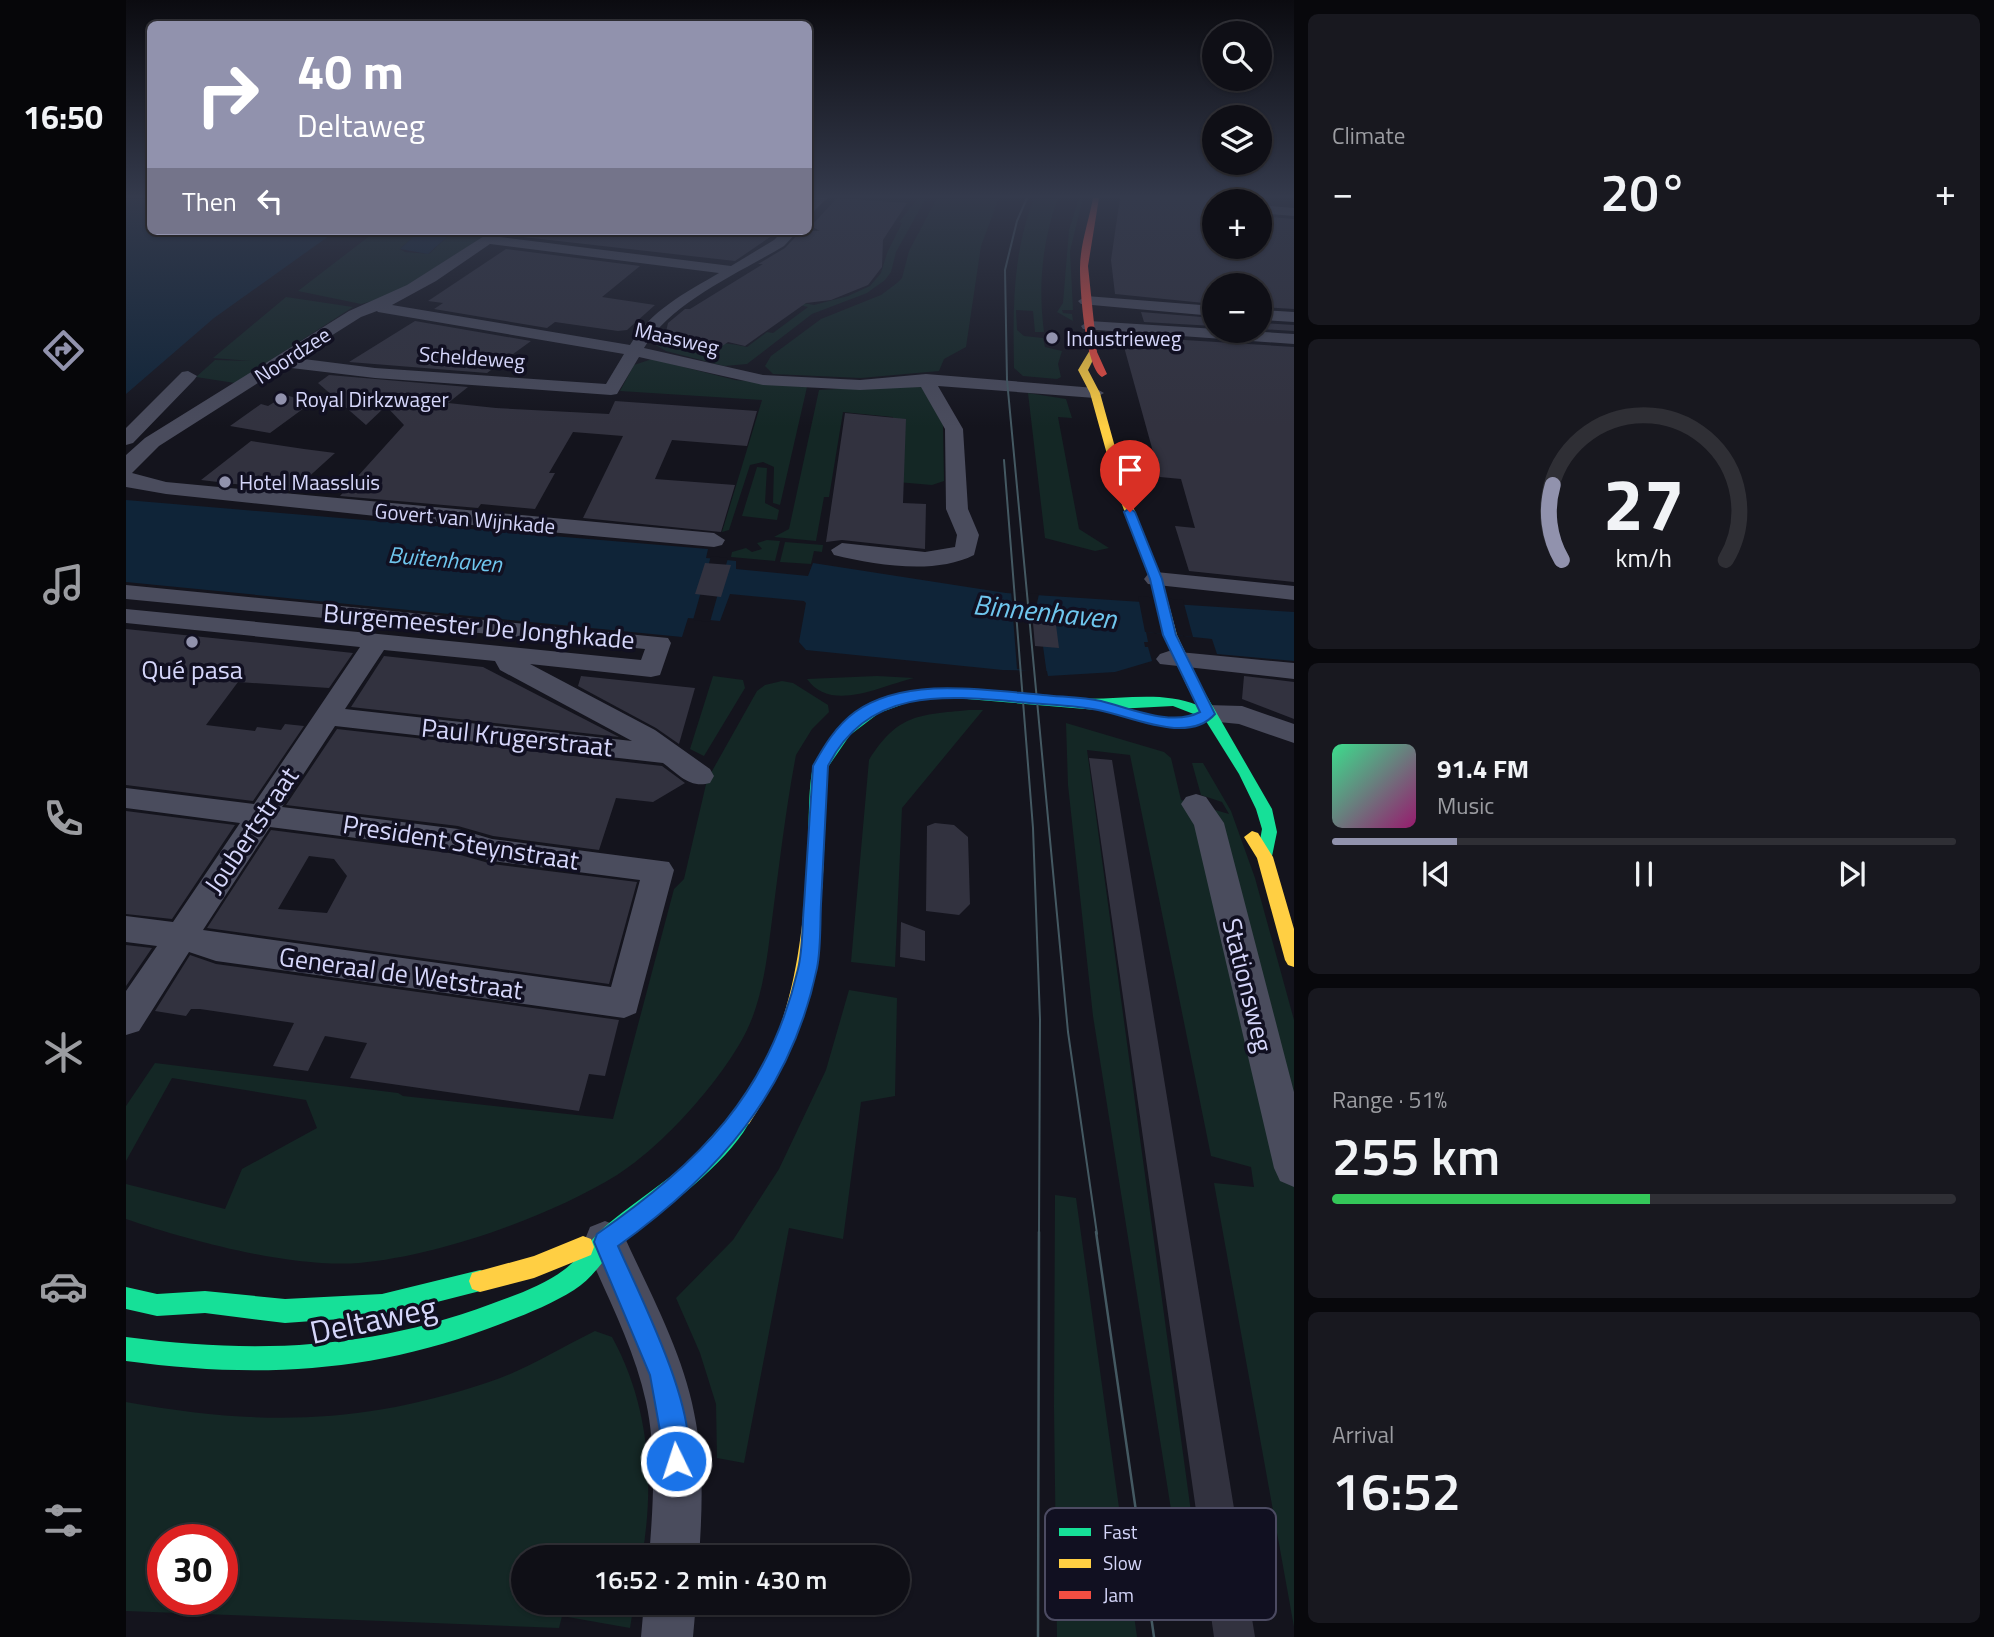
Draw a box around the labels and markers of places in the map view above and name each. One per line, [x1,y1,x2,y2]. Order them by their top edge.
place label: Industrieweg [1066,322,1182,354]
marker: Industrieweg [1044,330,1060,346]
place label: Royal Dirkzwager [295,383,449,415]
marker: Royal Dirkzwager [273,391,289,407]
pin [1100,440,1160,512]
place label: Hotel Maassluis [239,466,380,498]
marker: Hotel Maassluis [217,474,233,490]
marker: Qué pasa [184,634,200,650]
place label: Qué pasa [141,650,243,689]

